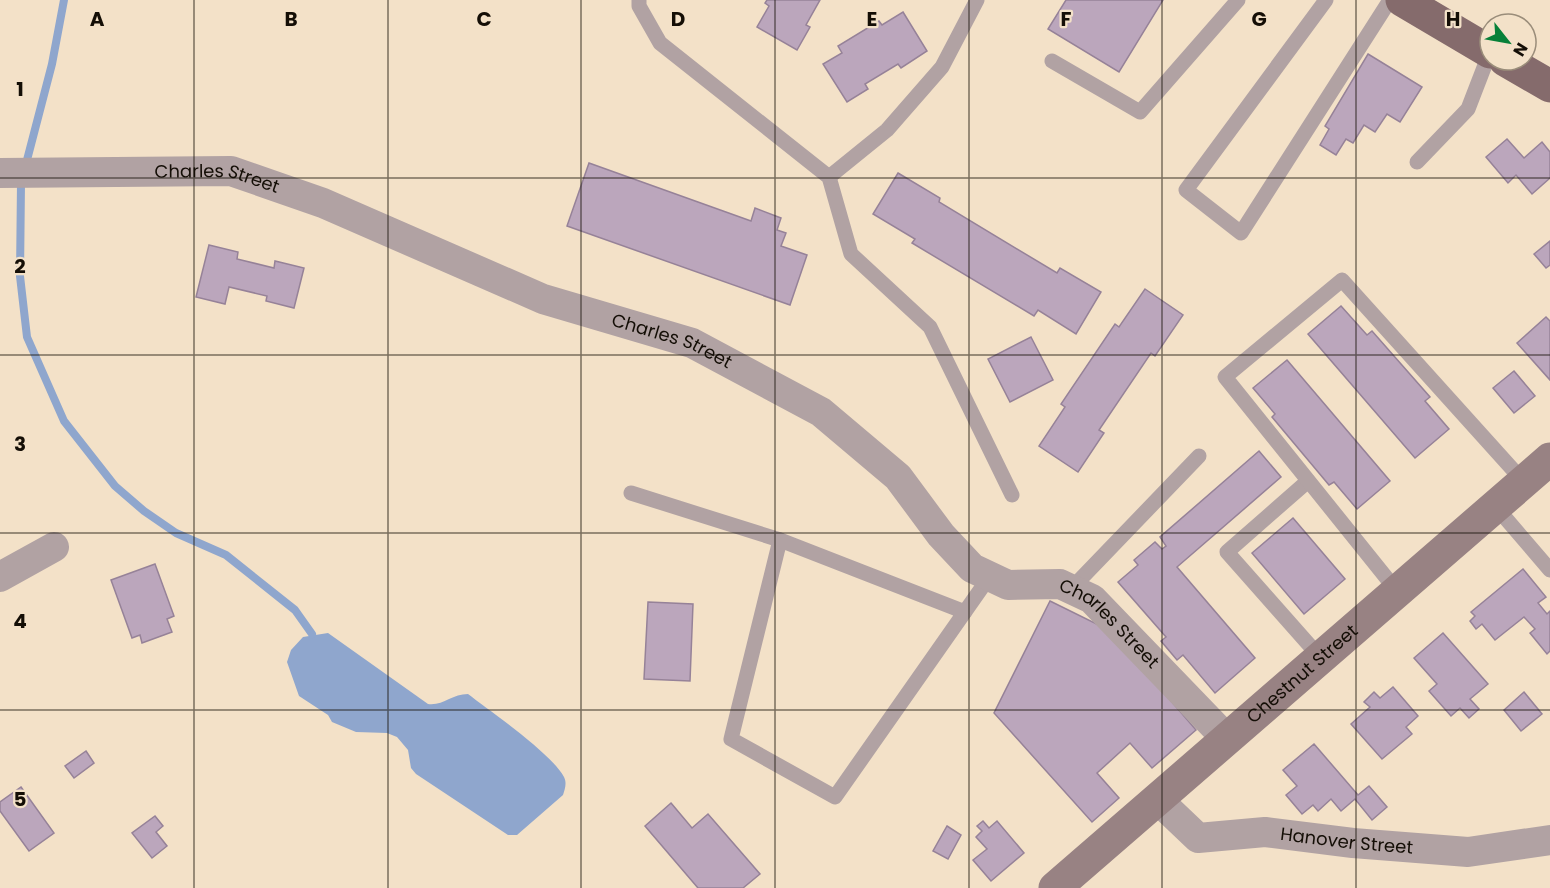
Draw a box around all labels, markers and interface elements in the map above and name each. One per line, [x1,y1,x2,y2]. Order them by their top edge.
text: A [90,5,105,33]
text: B [284,5,298,33]
text: C [476,5,492,33]
text: D [671,5,685,33]
text: E [867,5,877,33]
text: F [1061,5,1072,33]
text: G [1251,5,1267,33]
text: H [1446,5,1460,33]
north arrow [1478,12,1538,72]
text: N [1507,38,1533,61]
text: 1 [16,75,24,103]
street label: Charles Street [154,158,283,199]
text: 2 [14,252,26,280]
street label: Charles Street [609,307,737,374]
text: 3 [14,430,26,458]
street label: Charles Street [1055,572,1165,674]
text: 4 [13,607,27,635]
street label: Chestnut Street [1241,618,1363,729]
text: 5 [14,785,27,813]
street label: Hanover Street [1279,821,1414,860]

